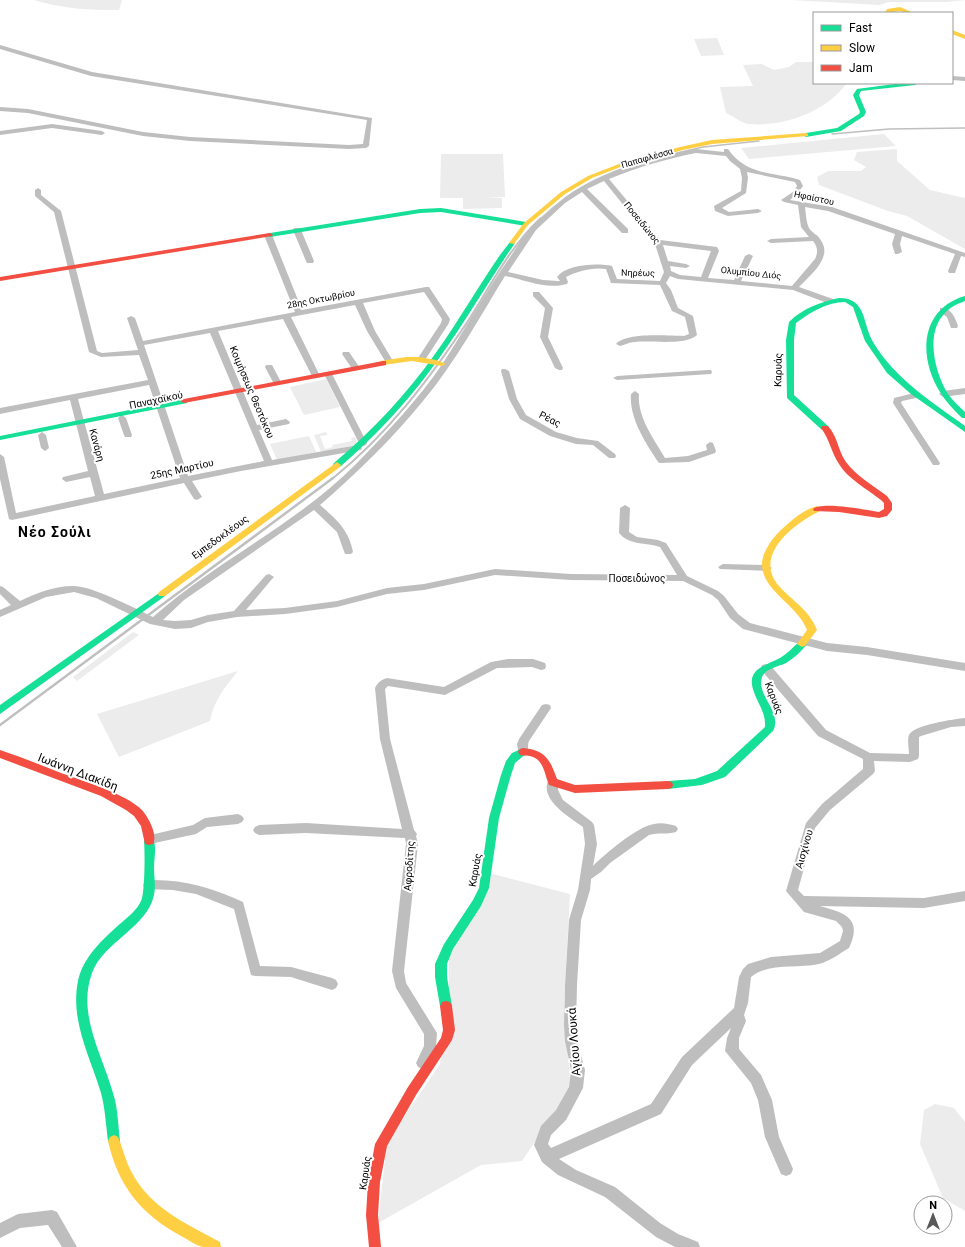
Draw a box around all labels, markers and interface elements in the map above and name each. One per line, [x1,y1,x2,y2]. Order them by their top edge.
legend [813,12,953,84]
text: Fast [849,21,872,35]
text: Slow [849,41,875,55]
text: Jam [849,61,873,75]
street label: Παπαφλέσσα [620,146,675,170]
street label: Ηφαίστου [793,189,835,207]
street label: Ποσειδώνος [622,200,662,246]
street label: Ολυμπίου Διός [720,265,782,281]
street label: Νηρέως [621,268,655,278]
street label: 28ης Οκτωβρίου [286,287,356,310]
street label: Κοιμήσεως Θεοτόκου [227,344,276,440]
street label: Καρυάς [772,353,785,387]
street label: Παναχαϊκού [128,389,184,411]
street label: Ρέας [537,409,563,430]
street label: Κανάρη [87,427,107,463]
street label: 25ης Μαρτίου [149,457,215,482]
street label: Εμπεδοκλέους [190,513,251,562]
district label: Νέο Σούλι [18,524,92,540]
street label: Ποσειδώνος [609,573,665,585]
street label: Καρυάς [762,680,785,716]
street label: Ιωάννη Διακίδη [36,750,120,794]
street label: Αισχίνου [793,828,815,870]
street label: Αφροδίτης [402,841,417,891]
street label: Καρυάς [467,852,484,888]
street label: Αγίου Λουκά [565,1007,583,1077]
street label: Καρυάς [357,1155,374,1191]
north arrow [913,1195,953,1235]
text: N [929,1199,937,1212]

